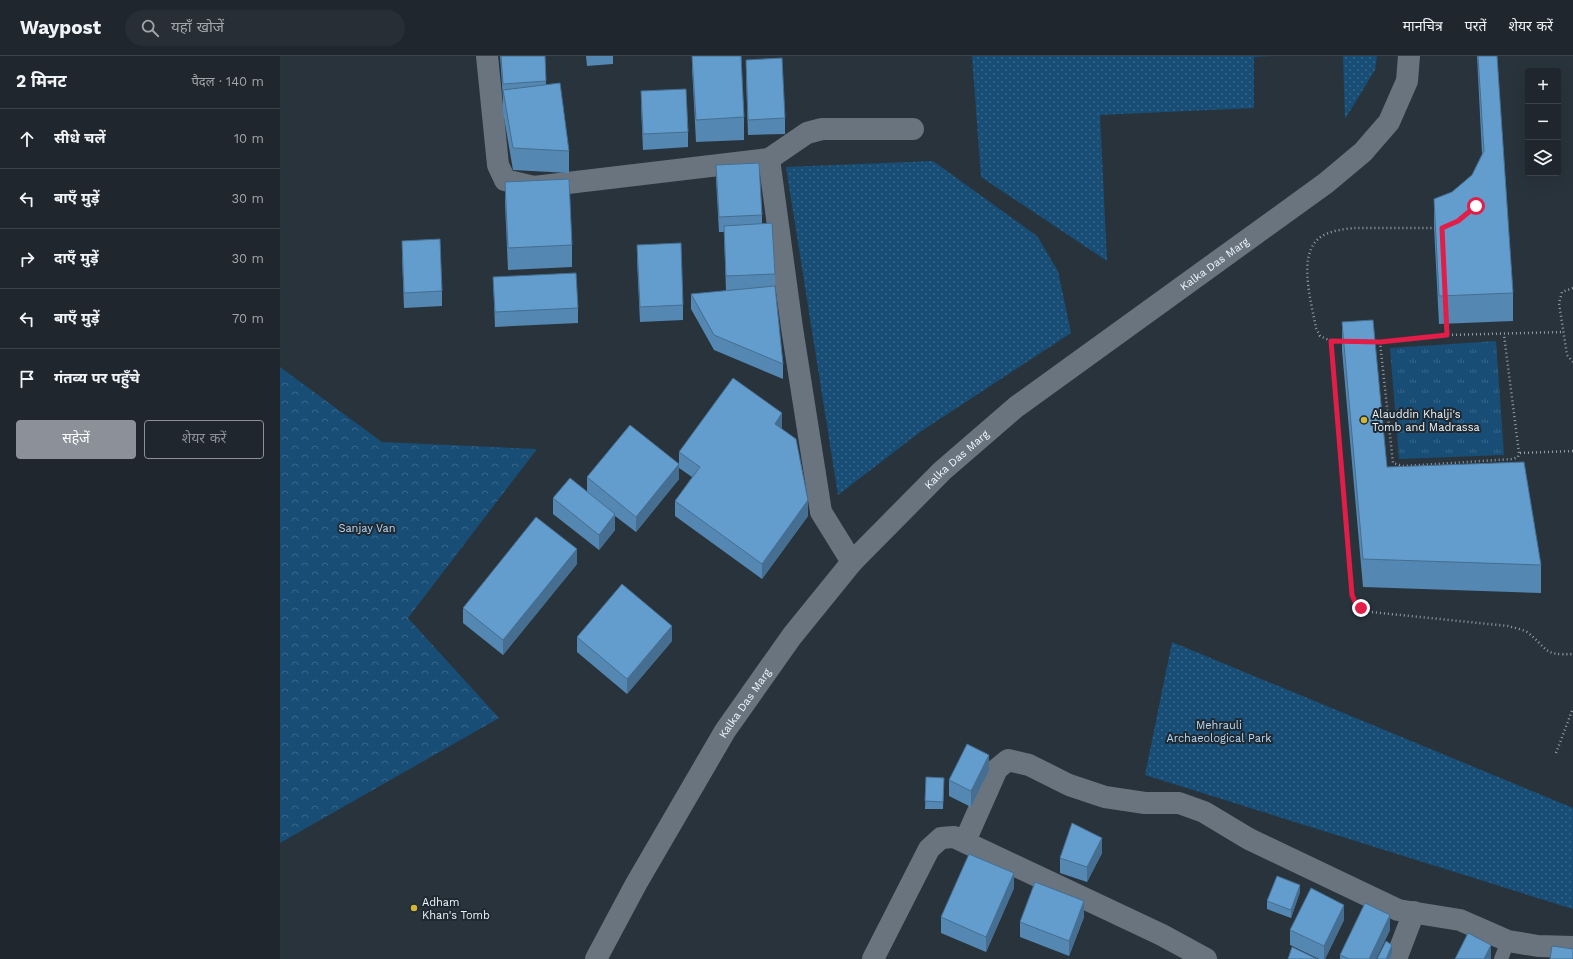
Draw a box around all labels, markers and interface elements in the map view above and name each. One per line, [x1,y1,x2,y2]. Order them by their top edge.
search box [125,10,405,46]
text: Waypost [20,16,101,39]
icon: search [139,17,161,39]
text: यहाँ खोजें [171,18,224,36]
text: मानचित्र [1403,18,1443,34]
text: परतें [1465,18,1486,34]
text: शेयर करें [1508,18,1553,34]
map controls [1525,68,1561,176]
button: + [1525,68,1561,104]
text: 2 मिनट [16,71,67,91]
text: पैदल · 140 m [191,74,264,89]
button: − [1525,104,1561,140]
icon: ahead [16,128,38,150]
text: सीधे चलें [54,129,106,147]
text: 10 m [234,131,264,146]
button: layers [1525,140,1561,176]
icon: left [16,188,38,210]
text: बाएँ मुड़ें [54,189,99,207]
text: 30 m [232,191,264,206]
route start [1467,197,1485,215]
street label: Kalka Das Marg [1177,234,1251,293]
icon: right [16,248,38,270]
text: दाएँ मुड़ें [54,249,99,267]
text: 30 m [232,251,264,266]
icon: left [16,308,38,330]
text: बाएँ मुड़ें [54,309,99,327]
text: 70 m [232,311,264,326]
icon: arrive [16,368,38,390]
text: गंतव्य पर पहुँचे [54,369,140,387]
place label: Alauddin Khalji's Tomb and Madrassa [1372,408,1480,434]
marker: Alauddin Khalji's Tomb and Madrassa [1359,415,1369,425]
button: सहेजें [16,420,136,459]
button: शेयर करें [144,420,264,459]
street label: Kalka Das Marg [922,427,991,492]
park label: Sanjay Van [338,522,396,535]
route end [1352,599,1370,617]
street label: Kalka Das Marg [716,666,774,740]
park label: Mehrauli Archaeological Park [1166,719,1272,745]
place label: Adham Khan's Tomb [422,896,490,922]
marker: Adham Khan's Tomb [409,903,419,913]

